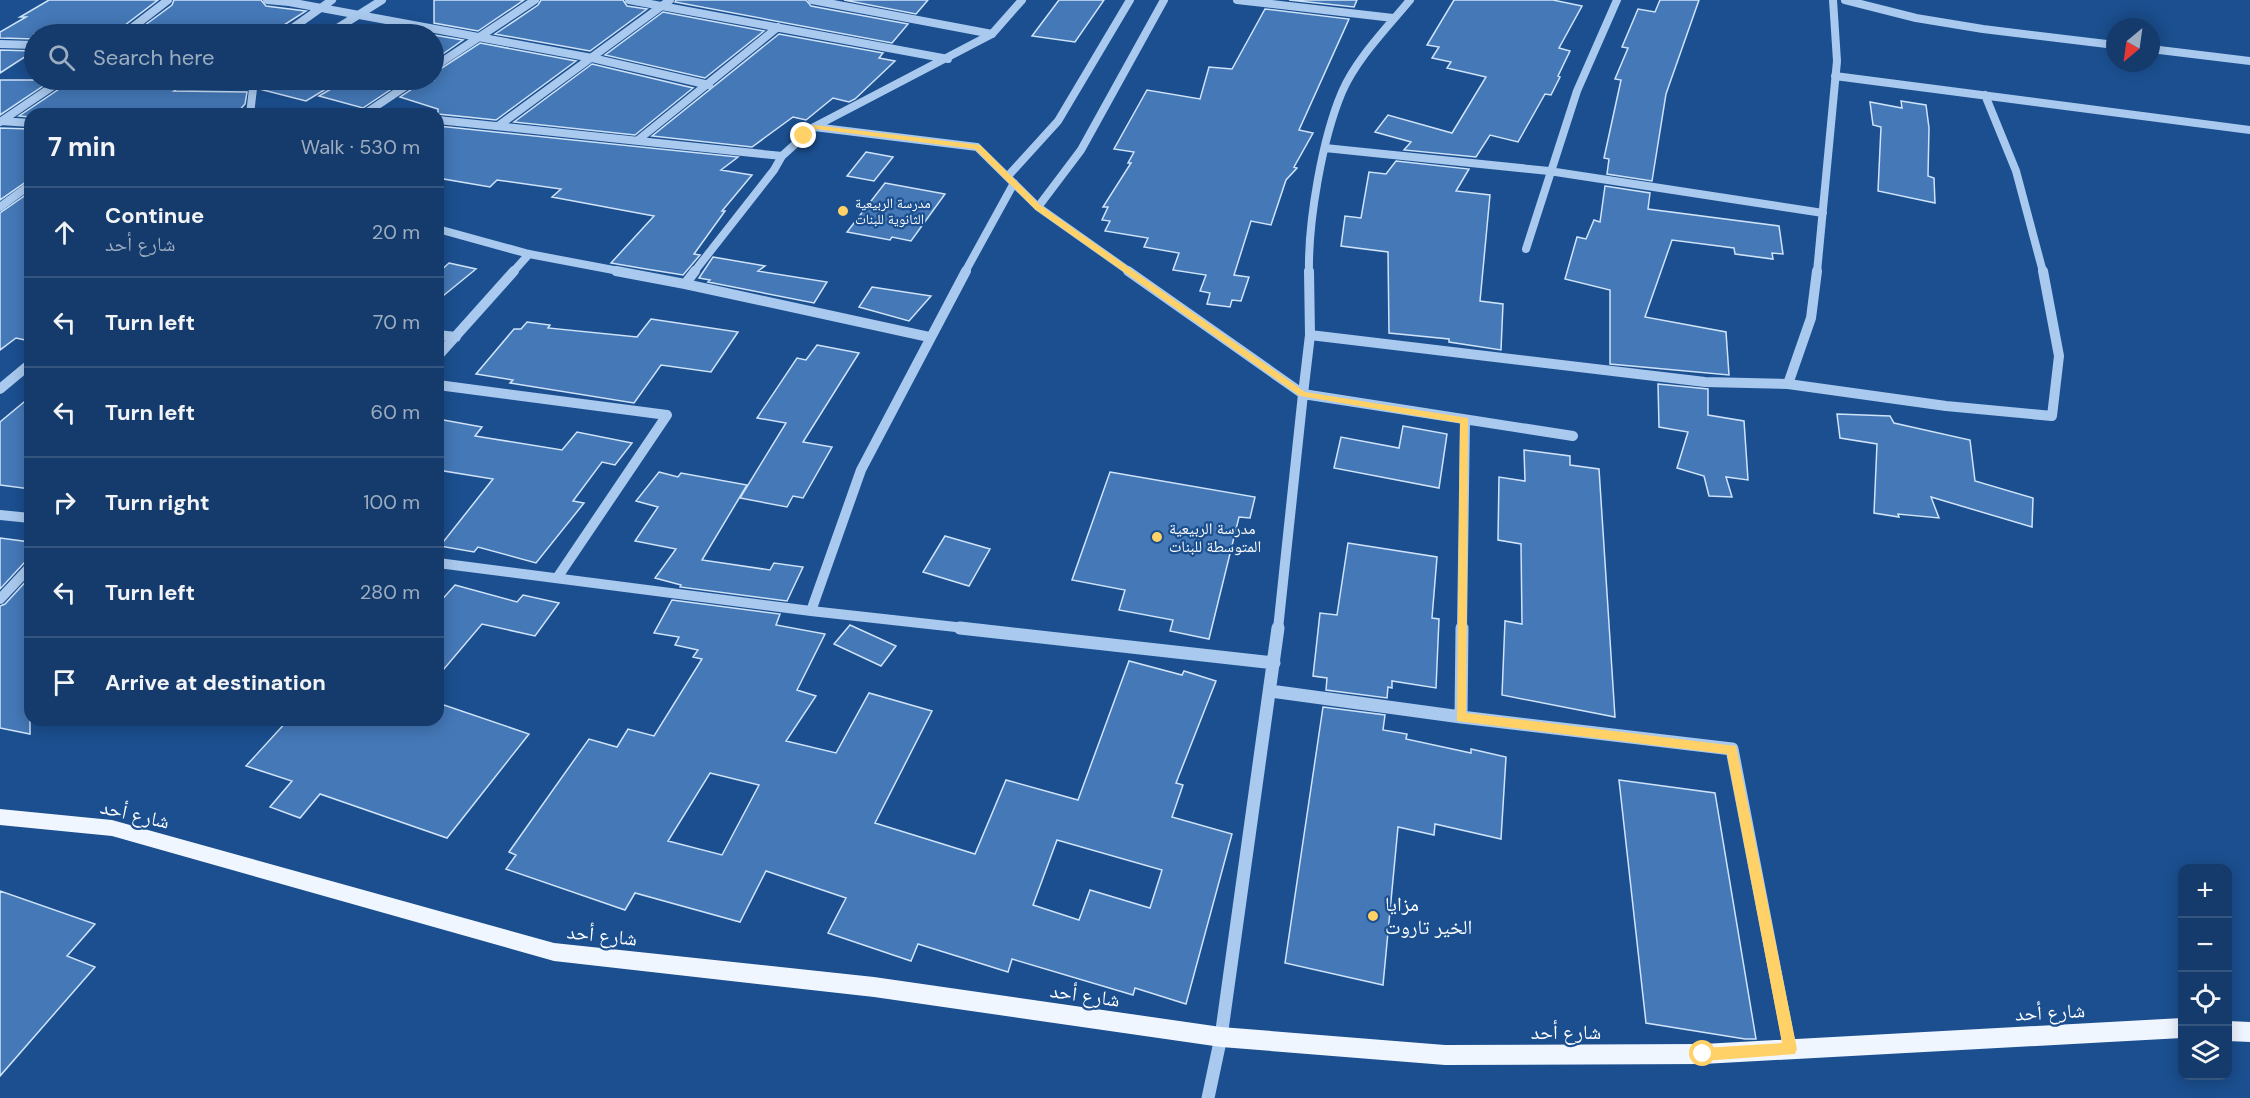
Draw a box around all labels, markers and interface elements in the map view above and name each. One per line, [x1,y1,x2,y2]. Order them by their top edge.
north arrow [2106,18,2160,72]
search box [24,24,444,90]
icon: search [45,41,78,74]
text: Search here [93,43,214,72]
route end [790,122,816,148]
text: 7 min [48,130,116,164]
text: Walk · 530 m [301,134,420,160]
place label: مدرسة الربيعية الثانوية للبنات [855,194,931,228]
text: Continue [105,201,204,230]
marker: مدرسة الربيعية الثانوية للبنات [836,204,850,218]
icon: ahead [48,216,81,249]
text: 20 m [372,219,420,245]
text: شارع أحد [105,231,175,257]
icon: left [48,306,81,339]
text: Turn left [105,308,195,337]
text: 70 m [373,309,420,335]
icon: left [48,396,81,429]
text: Turn left [105,398,195,427]
text: 60 m [371,399,420,425]
icon: right [48,486,81,519]
text: Turn right [105,488,210,517]
text: 100 m [363,489,420,515]
place label: مدرسة الربيعية المتوسطة للبنات [1169,518,1261,557]
marker: مدرسة الربيعية المتوسطة للبنات [1150,530,1164,544]
icon: left [48,576,81,609]
text: Turn left [105,578,195,607]
text: 280 m [360,579,420,605]
icon: arrive [48,666,81,699]
text: Arrive at destination [105,668,326,697]
street label: شارع أحد [98,793,172,835]
map controls [2178,864,2232,1080]
button: + [2178,864,2232,918]
place label: مزايا الخير تاروت [1385,891,1472,940]
marker: مزايا الخير تاروت [1366,909,1380,923]
street label: شارع أحد [566,918,638,952]
button: − [2178,918,2232,972]
button: locate [2178,972,2232,1026]
street label: شارع أحد [1048,977,1122,1013]
street label: شارع أحد [2014,997,2086,1027]
street label: شارع أحد [1531,1019,1601,1045]
button: layers [2178,1026,2232,1080]
route start [1689,1040,1715,1066]

